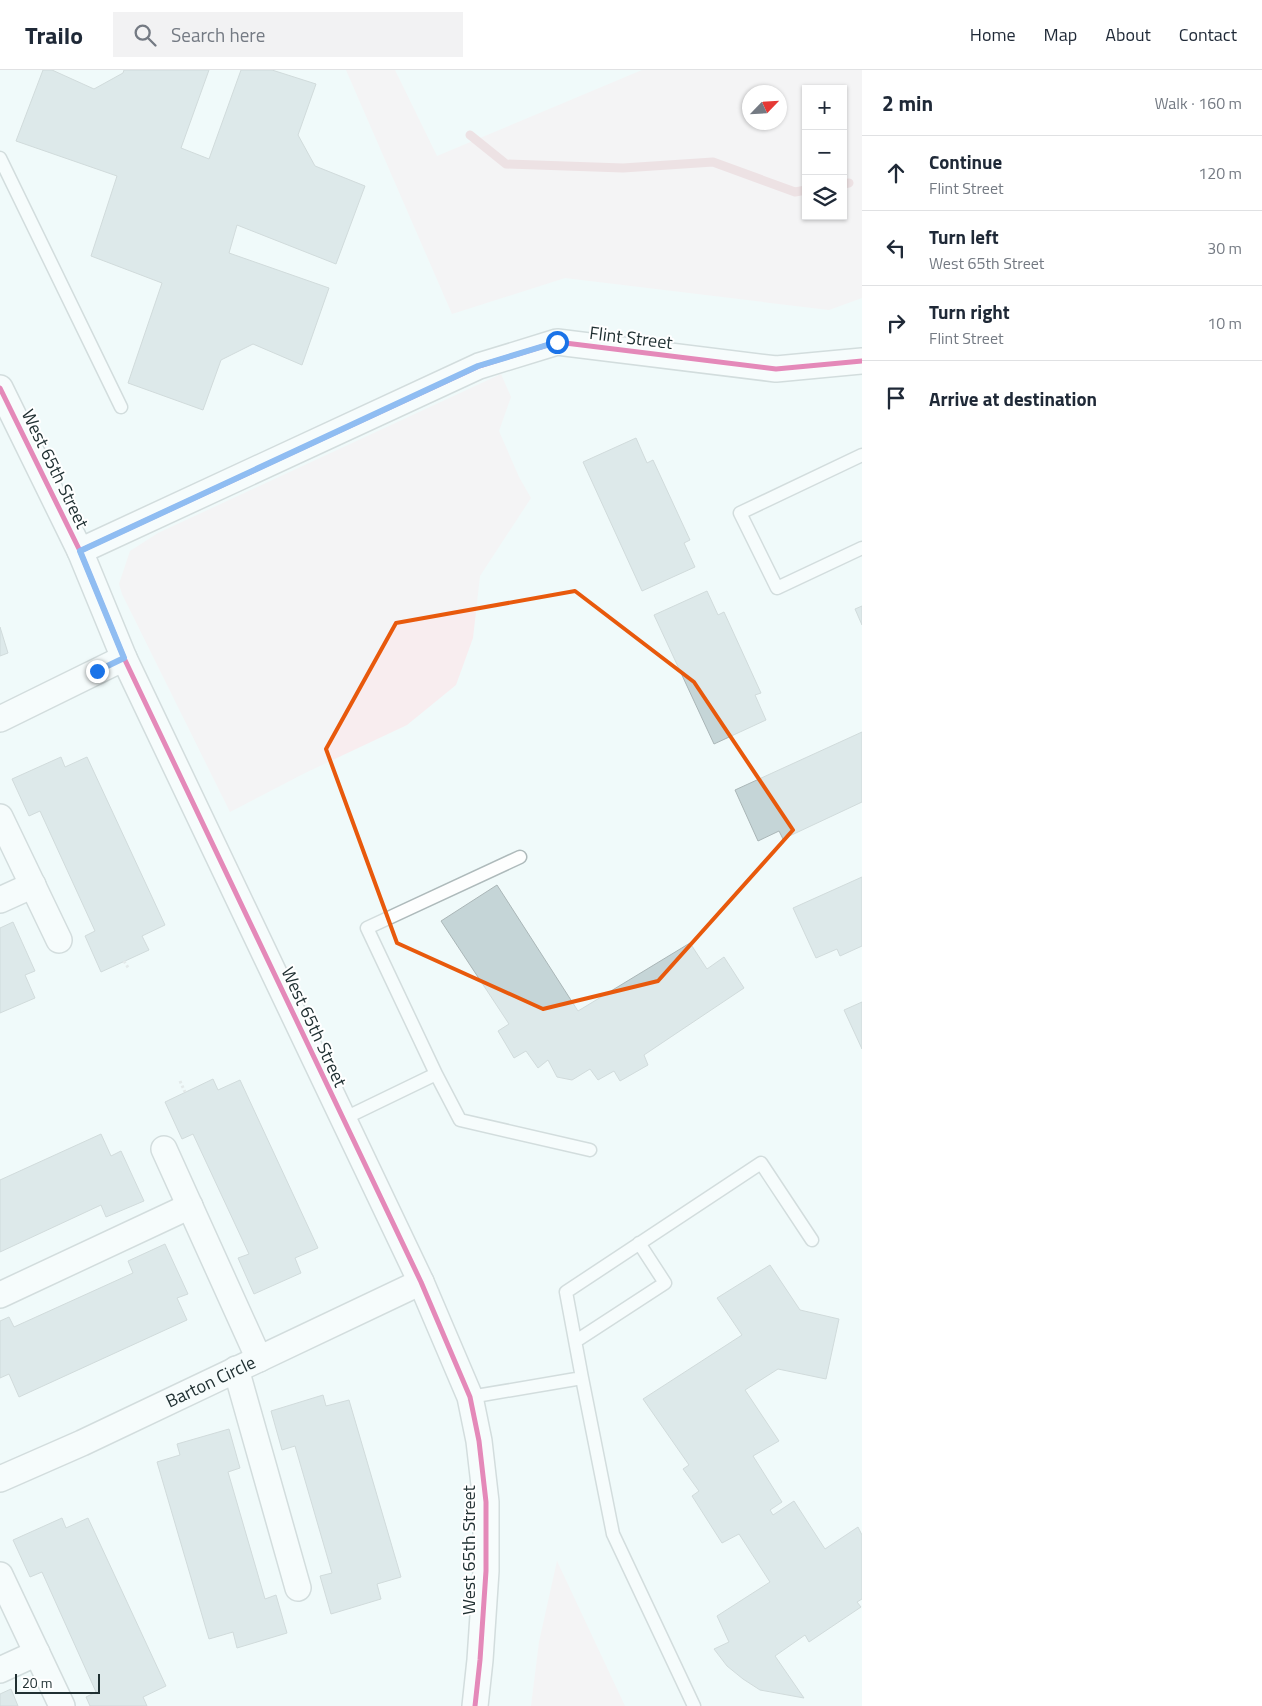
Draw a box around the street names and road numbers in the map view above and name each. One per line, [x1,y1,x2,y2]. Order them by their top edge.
street label: Flint Street [588,319,675,356]
street label: West 65th Street [15,405,96,534]
street label: West 65th Street [275,962,354,1092]
street label: Barton Circle [161,1348,260,1414]
street label: West 65th Street [455,1484,482,1615]

